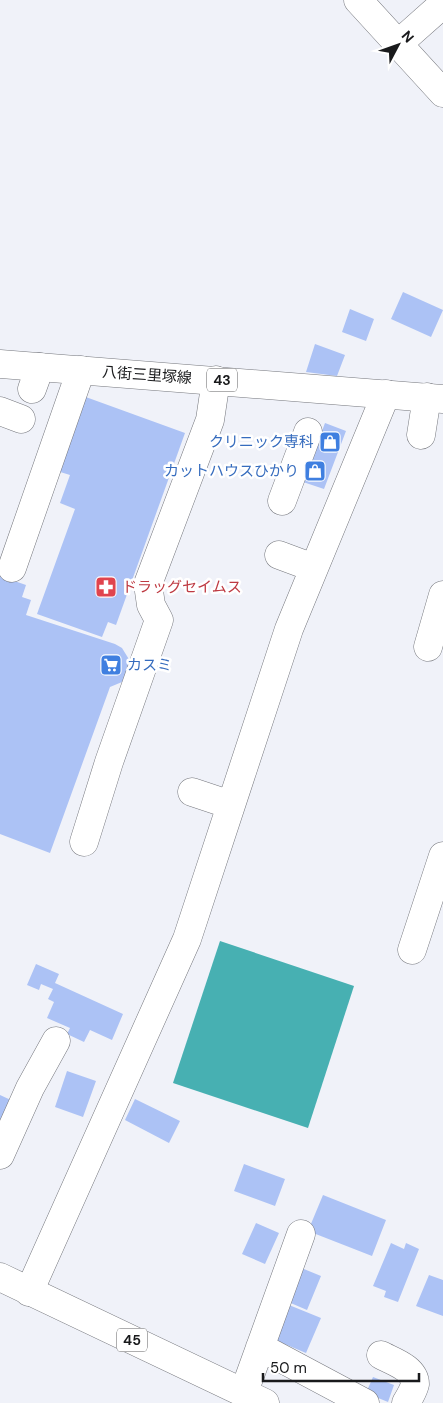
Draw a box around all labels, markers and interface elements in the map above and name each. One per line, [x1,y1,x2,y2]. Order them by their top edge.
north arrow [373,20,423,70]
text: N [398,27,418,46]
street label: 八街三里塚線 [101,362,193,388]
road number: 43 [207,368,237,392]
shop icon: クリニック専科 [318,430,342,454]
place label: クリニック専科 [209,432,314,452]
shop icon: カットハウスひかり [303,459,327,483]
place label: カットハウスひかり [164,461,299,481]
pharmacy icon: ドラッグセイムス [94,575,118,599]
place label: ドラッグセイムス [122,577,242,597]
supermarket icon: カスミ [99,653,123,677]
place label: カスミ [127,655,172,675]
road number: 45 [117,1328,147,1352]
scale bar [263,1350,419,1382]
text: 50 m [270,1358,307,1378]

